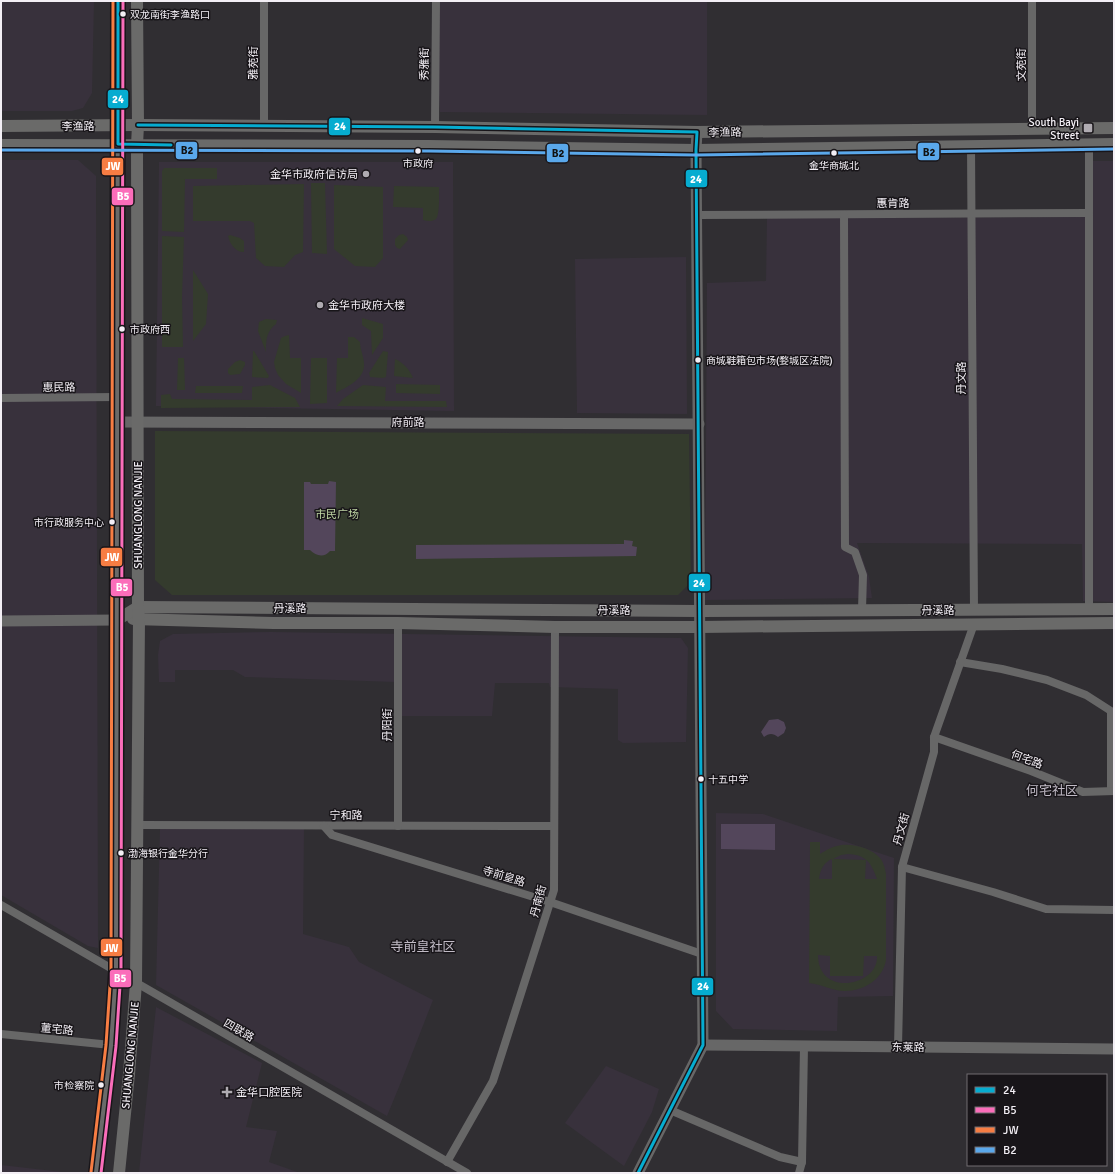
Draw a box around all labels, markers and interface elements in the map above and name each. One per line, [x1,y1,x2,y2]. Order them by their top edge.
marker: 双龙南街李渔路口 [118,9,128,19]
place label: 双龙南街李渔路口 [130,9,210,21]
street label: 雅苑街 [247,47,260,80]
street label: 秀雅街 [418,47,431,81]
street label: 文苑街 [1015,49,1028,82]
line badge: 24 [107,89,129,109]
text: 24 [112,93,124,106]
place label: South Bayi Street [1029,116,1079,142]
line badge: 24 [328,117,351,136]
street label: 李渔路 [62,120,95,133]
text: 24 [334,120,346,133]
marker: South Bayi Street [1082,122,1094,134]
street label: 李渔路 [708,126,742,139]
line badge: B2 [175,141,198,160]
line badge: B2 [917,142,940,161]
line badge: B2 [546,143,569,163]
text: B2 [181,144,193,157]
marker: 市政府 [413,146,423,156]
text: B2 [923,146,935,159]
text: B2 [552,147,564,160]
marker: 金华商城北 [829,148,839,158]
line badge: JW [101,157,124,176]
place label: 市政府 [403,158,433,170]
text: JW [105,160,121,173]
place label: 金华商城北 [809,160,859,172]
place label: 金华市政府信访局 [270,168,358,181]
marker: 金华市政府信访局 [361,169,371,179]
line badge: 24 [685,169,708,188]
text: 24 [690,173,702,186]
line badge: B5 [111,187,134,206]
text: B5 [117,190,129,203]
street label: 惠肯路 [877,197,910,210]
place label: 金华市政府大楼 [328,299,405,312]
marker: 金华市政府大楼 [315,300,325,310]
marker: 市政府西 [117,324,127,334]
place label: 市政府西 [130,324,170,336]
marker: 商城鞋箱包市场(婺城区法院) [693,355,703,365]
place label: 商城鞋箱包市场(婺城区法院) [706,355,833,367]
street label: 丹文路 [955,362,968,395]
street label: 惠民路 [42,381,76,394]
street label: 府前路 [392,416,425,429]
street label: SHUANGLONG NANJIE [132,461,145,569]
park label: 市民广场 [315,508,359,521]
place label: 市行政服务中心 [34,517,104,529]
marker: 市行政服务中心 [107,517,117,527]
line badge: JW [100,547,123,567]
text: JW [104,551,120,564]
line badge: 24 [688,573,711,592]
text: 24 [693,577,705,590]
line badge: B5 [110,578,133,597]
text: B5 [116,581,128,594]
street label: 丹溪路 [274,602,307,615]
street label: 丹溪路 [598,604,631,617]
street label: 丹溪路 [922,604,955,617]
street label: 丹阳街 [381,709,394,742]
street label: 何宅路 [1009,748,1045,771]
marker: 十五中学 [696,774,706,784]
place label: 十五中学 [708,774,748,786]
district label: 何宅社区 [1026,783,1078,799]
street label: 宁和路 [330,809,363,822]
street label: 丹文街 [891,812,912,847]
marker: 渤海银行金华分行 [116,848,126,858]
place label: 渤海银行金华分行 [128,848,208,860]
street label: 寺前皇路 [481,864,527,889]
street label: 丹南街 [528,884,549,919]
line badge: JW [100,938,123,957]
district label: 寺前皇社区 [390,939,456,955]
text: JW [103,942,119,955]
line badge: B5 [109,969,132,988]
text: B5 [114,972,126,985]
line badge: 24 [691,977,714,996]
text: 24 [697,980,709,993]
street label: SHUANGLONG NANJIE [119,1001,142,1109]
street label: 四联路 [221,1017,256,1044]
street label: 董宅路 [40,1022,74,1037]
street label: 东莱路 [891,1041,925,1054]
legend [967,1074,1107,1166]
place label: 市检察院 [54,1080,94,1092]
marker: 市检察院 [96,1080,106,1090]
text: 24 [1003,1083,1016,1098]
marker: 金华口腔医院 [221,1086,233,1098]
place label: 金华口腔医院 [236,1086,302,1099]
text: B5 [1003,1103,1017,1118]
text: JW [1003,1123,1019,1138]
text: B2 [1003,1143,1017,1158]

